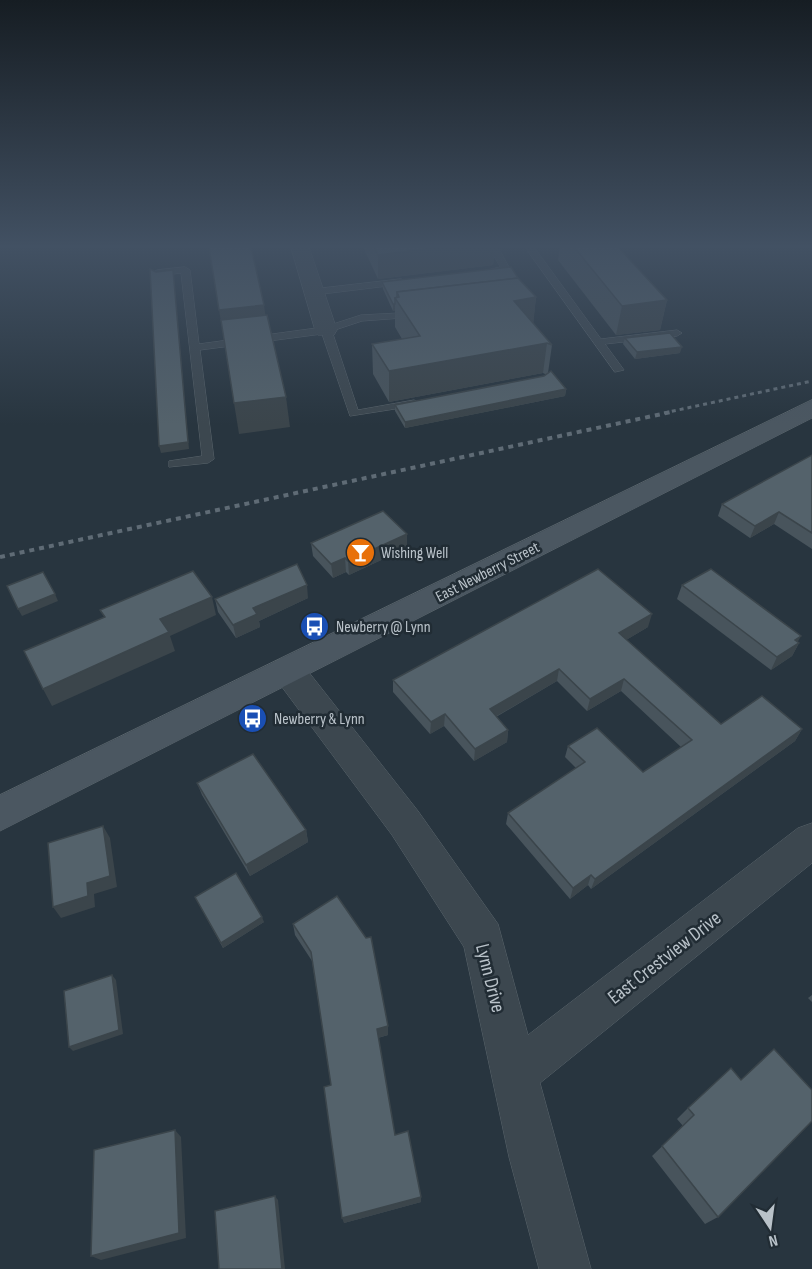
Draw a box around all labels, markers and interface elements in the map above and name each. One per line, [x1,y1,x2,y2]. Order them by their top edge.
bar icon: Wishing Well [344,536,376,568]
street label: East Newberry Street [433,538,543,607]
place label: Wishing Well [381,544,448,563]
bus stop icon: Newberry @ Lynn [299,610,331,642]
place label: Newberry @ Lynn [336,618,431,637]
bus stop icon: Newberry & Lynn [237,702,269,734]
place label: Newberry & Lynn [274,710,365,729]
street label: East Crestview Drive [603,906,726,1009]
street label: Lynn Drive [470,941,510,1015]
north arrow [740,1197,800,1257]
text: N [767,1230,779,1250]

